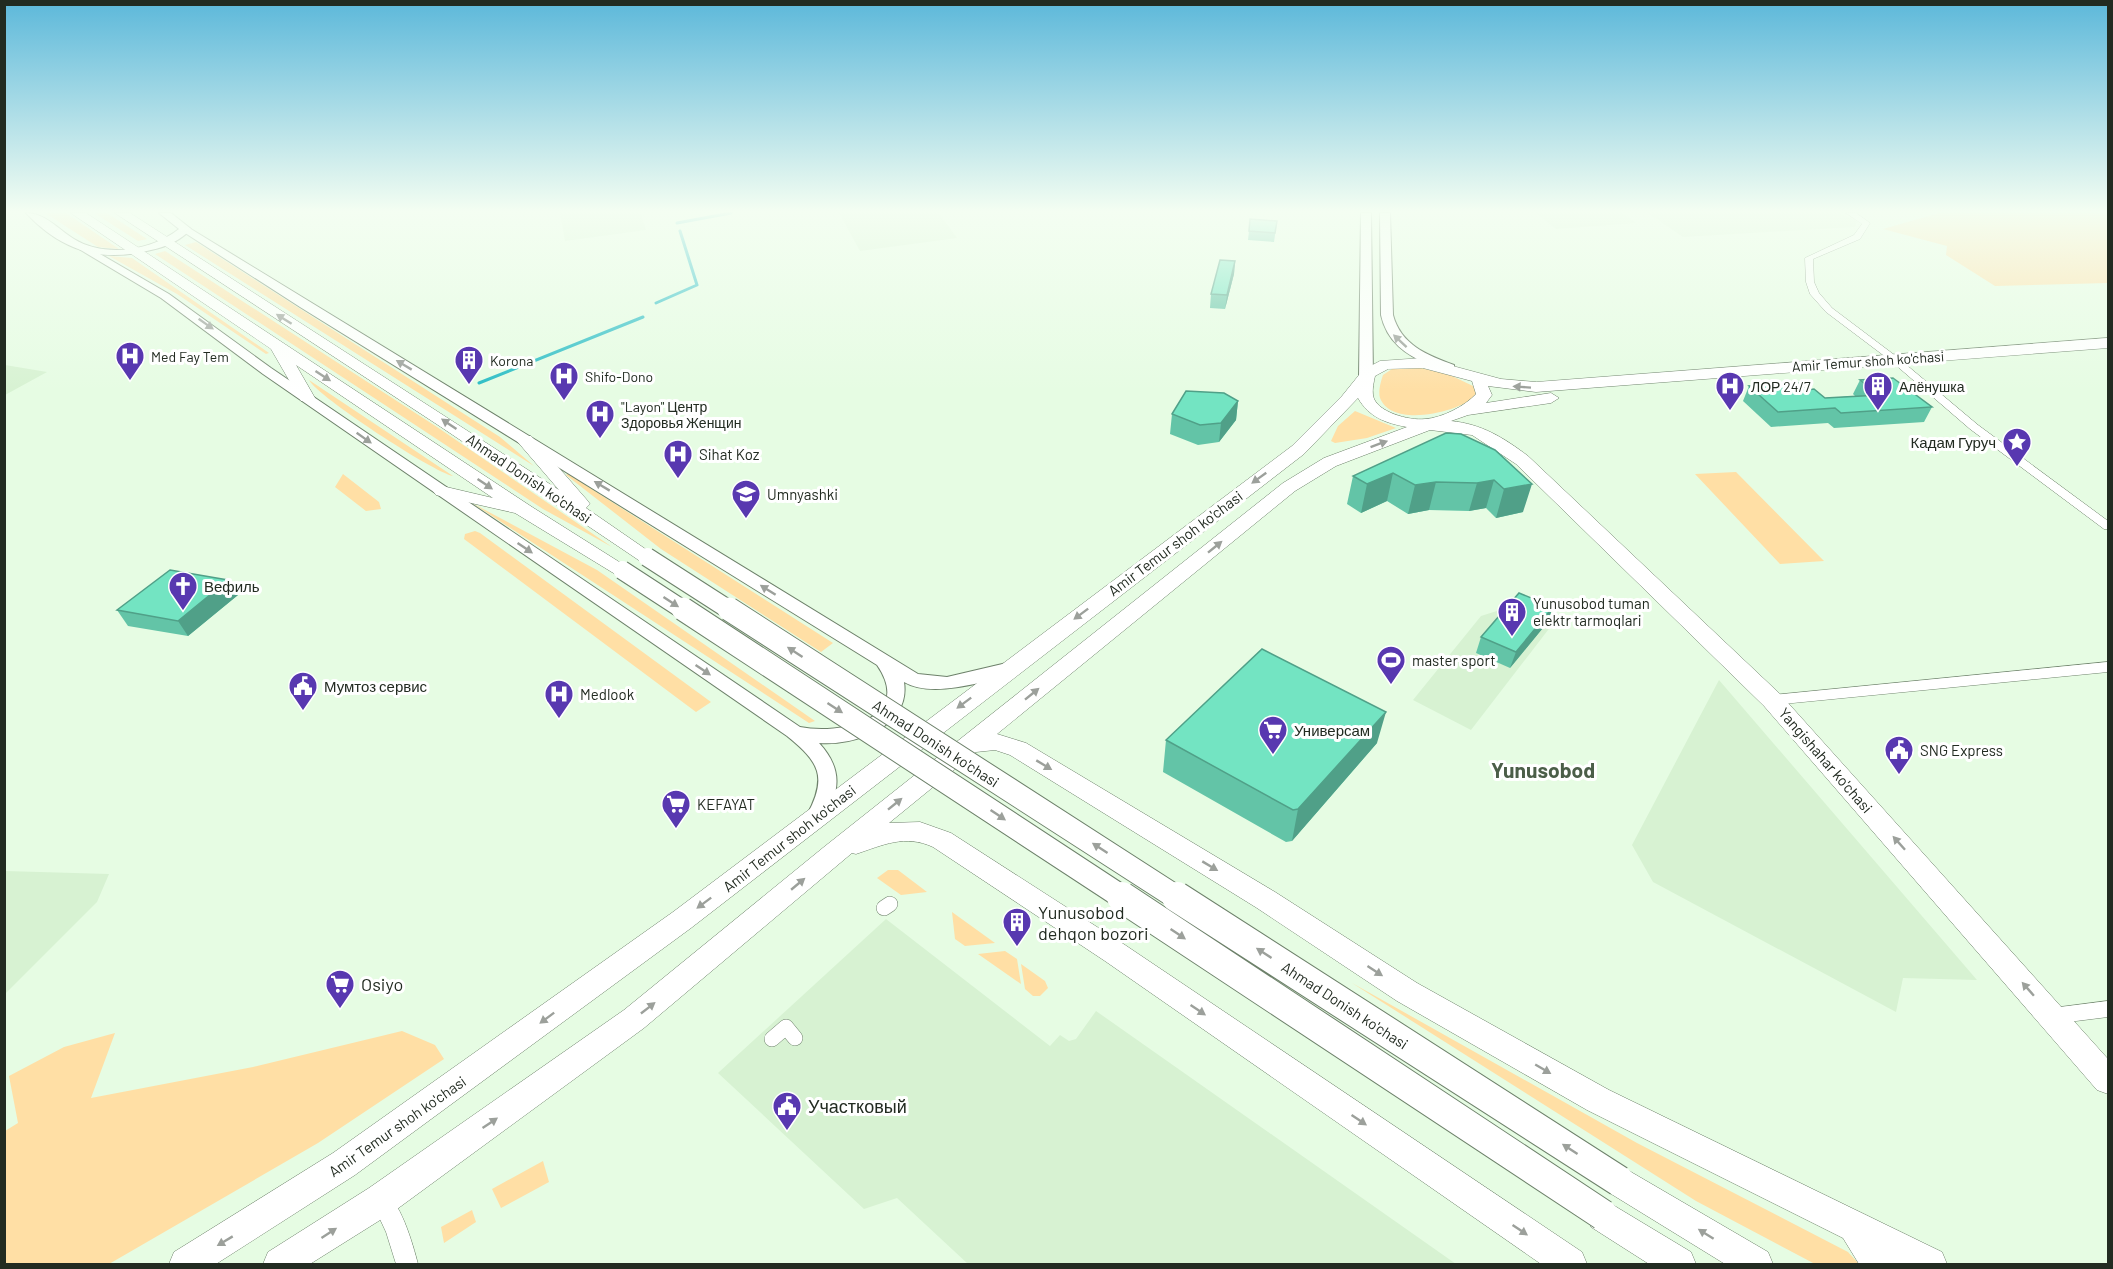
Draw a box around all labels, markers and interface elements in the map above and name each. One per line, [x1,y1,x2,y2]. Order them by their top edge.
one-way arrow [276,313,292,324]
one-way arrow [197,318,213,330]
one-way arrow [1392,334,1407,348]
hospital icon: Med Fay Tem [114,340,146,382]
building icon: Korona [453,344,485,386]
street label: Amir Temur shoh ko'chasi [1791,347,1945,375]
place label: Med Fay Tem [151,348,229,365]
place label: Korona [490,352,533,369]
one-way arrow [396,359,412,370]
hospital icon: Shifo-Dono [548,360,580,402]
place label: Shifo-Dono [585,368,653,385]
one-way arrow [315,370,331,381]
hospital icon: ЛОР 24/7 [1714,370,1746,412]
building icon: Алёнушка [1862,370,1894,412]
place label: ЛОР 24/7 [1751,378,1811,395]
place label: Алёнушка [1899,378,1965,395]
one-way arrow [1512,382,1531,391]
hospital icon: "Layon" Центр Здоровья Женщин [584,398,616,440]
place label: "Layon" Центр Здоровья Женщин [621,398,741,431]
one-way arrow [440,418,457,429]
place icon: Кадам Гуруч [2001,426,2033,468]
street label: Ahmad Donish ko'chasi [463,429,595,527]
one-way arrow [356,431,372,443]
place label: Кадам Гуруч [1911,433,1996,451]
hospital icon: Sihat Koz [662,438,694,480]
one-way arrow [1370,439,1388,449]
place label: Sihat Koz [699,445,760,463]
one-way arrow [1252,472,1267,484]
one-way arrow [477,478,493,490]
school or university icon: Umnyashki [730,478,762,520]
one-way arrow [594,481,610,492]
place label: Umnyashki [767,485,838,503]
street label: Amir Temur shoh ko'chasi [1104,487,1246,599]
one-way arrow [1207,540,1223,553]
one-way arrow [516,542,532,554]
church icon: Вефиль [167,570,199,612]
place label: Вефиль [204,577,260,595]
one-way arrow [759,584,776,595]
place label: Yunusobod tuman elektr tarmoqlari [1533,594,1650,629]
one-way arrow [663,596,679,608]
building icon: Yunusobod tuman elektr tarmoqlari [1496,596,1528,638]
one-way arrow [1073,608,1088,620]
sports icon: master sport [1375,644,1407,686]
one-way arrow [787,647,803,658]
place label: master sport [1412,651,1496,669]
one-way arrow [694,664,710,676]
public building icon: Мумтоз сервис [287,670,319,712]
place label: Мумтоз сервис [324,677,428,695]
hospital icon: Medlook [543,678,575,720]
place label: Medlook [580,685,635,703]
one-way arrow [1024,688,1039,701]
street label: Ahmad Donish ko'chasi [869,695,1003,791]
one-way arrow [957,697,972,709]
one-way arrow [827,702,843,713]
street label: Yangishahar ko'chasi [1775,704,1877,816]
supermarket icon: Универсам [1257,714,1289,756]
place label: Универсам [1294,721,1370,739]
public building icon: SNG Express [1883,734,1915,776]
place label: SNG Express [1920,741,2003,759]
district label: Yunusobod [1491,757,1595,782]
one-way arrow [1036,759,1052,770]
street label: Amir Temur shoh ko'chasi [719,781,859,895]
supermarket icon: KEFAYAT [660,788,692,830]
place label: KEFAYAT [697,795,755,813]
one-way arrow [887,798,903,811]
one-way arrow [990,809,1006,820]
one-way arrow [1893,836,1906,851]
one-way arrow [1092,843,1108,854]
one-way arrow [1202,861,1218,872]
one-way arrow [790,877,806,890]
one-way arrow [696,896,712,909]
place label: Yunusobod dehqon bozori [1038,901,1149,944]
building icon: Yunusobod dehqon bozori [1001,906,1033,948]
one-way arrow [1170,928,1186,940]
one-way arrow [1256,948,1272,959]
street label: Ahmad Donish ko'chasi [1278,957,1412,1053]
one-way arrow [1367,965,1383,976]
supermarket icon: Osiyo [324,968,356,1010]
place label: Osiyo [361,973,403,995]
one-way arrow [2022,982,2035,997]
one-way arrow [640,1003,655,1015]
one-way arrow [1190,1004,1206,1016]
one-way arrow [539,1012,555,1025]
one-way arrow [1535,1064,1552,1074]
street label: Amir Temur shoh ko'chasi [325,1072,469,1180]
public building icon: Участковый [771,1090,803,1132]
place label: Участковый [808,1095,907,1117]
one-way arrow [1351,1114,1367,1125]
one-way arrow [482,1117,498,1129]
one-way arrow [1562,1144,1578,1155]
one-way arrow [1512,1225,1528,1236]
one-way arrow [321,1228,337,1239]
one-way arrow [1698,1229,1714,1240]
one-way arrow [217,1235,233,1246]

